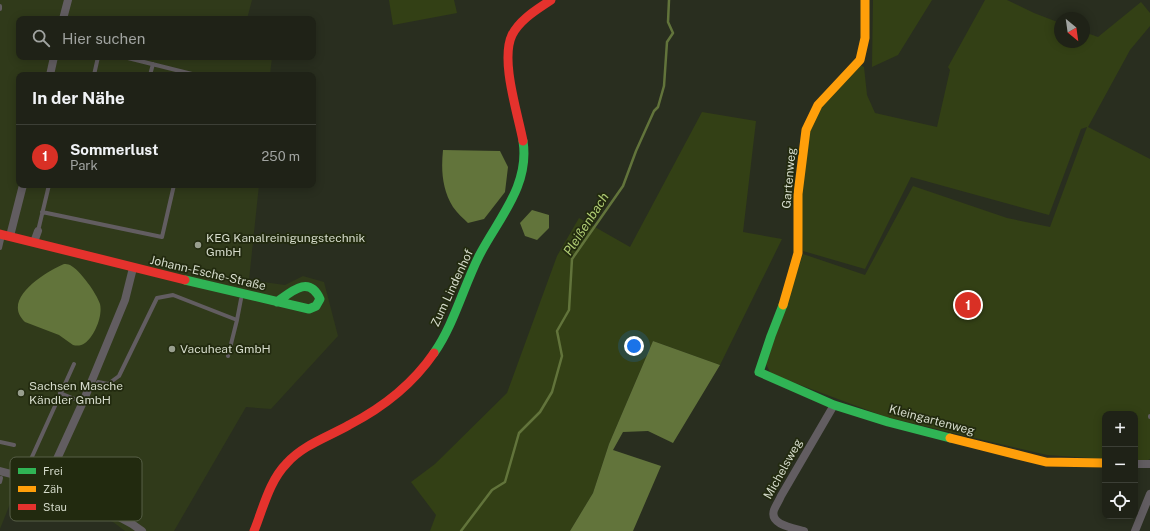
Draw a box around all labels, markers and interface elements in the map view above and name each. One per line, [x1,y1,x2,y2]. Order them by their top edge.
north arrow [1054,12,1090,48]
search box [16,16,316,60]
icon: search [30,27,52,49]
text: Hier suchen [62,30,145,47]
text: In der Nähe [32,88,125,108]
text: Sommerlust [70,141,158,158]
street label: Gartenweg [779,147,799,209]
text: 1 [42,149,48,164]
text: 250 m [262,149,300,164]
text: Park [70,158,98,173]
water label: Pleißenbach [560,190,612,258]
place label: KEG Kanalreinigungstechnik GmbH [206,231,366,259]
marker: KEG Kanalreinigungstechnik GmbH [193,240,203,250]
street label: Zum Lindenhof [428,247,476,329]
street label: Johann-Esche-Straße [149,253,268,293]
pin: 1 [955,290,981,320]
your location [624,336,644,356]
place label: Vacuheat GmbH [180,342,271,356]
marker: Vacuheat GmbH [167,344,177,354]
place label: Sachsen Masche Kändler GmbH [29,379,123,407]
marker: Sachsen Masche Kändler GmbH [16,388,26,398]
street label: Kleingartenweg [888,402,976,438]
map controls [1102,411,1138,519]
button: + [1102,411,1138,447]
street label: Michelsweg [761,436,805,502]
button: − [1102,447,1138,483]
legend [10,457,142,521]
text: Frei [43,465,63,477]
text: Zäh [43,483,63,495]
button: locate [1102,483,1138,519]
text: Stau [43,501,67,513]

